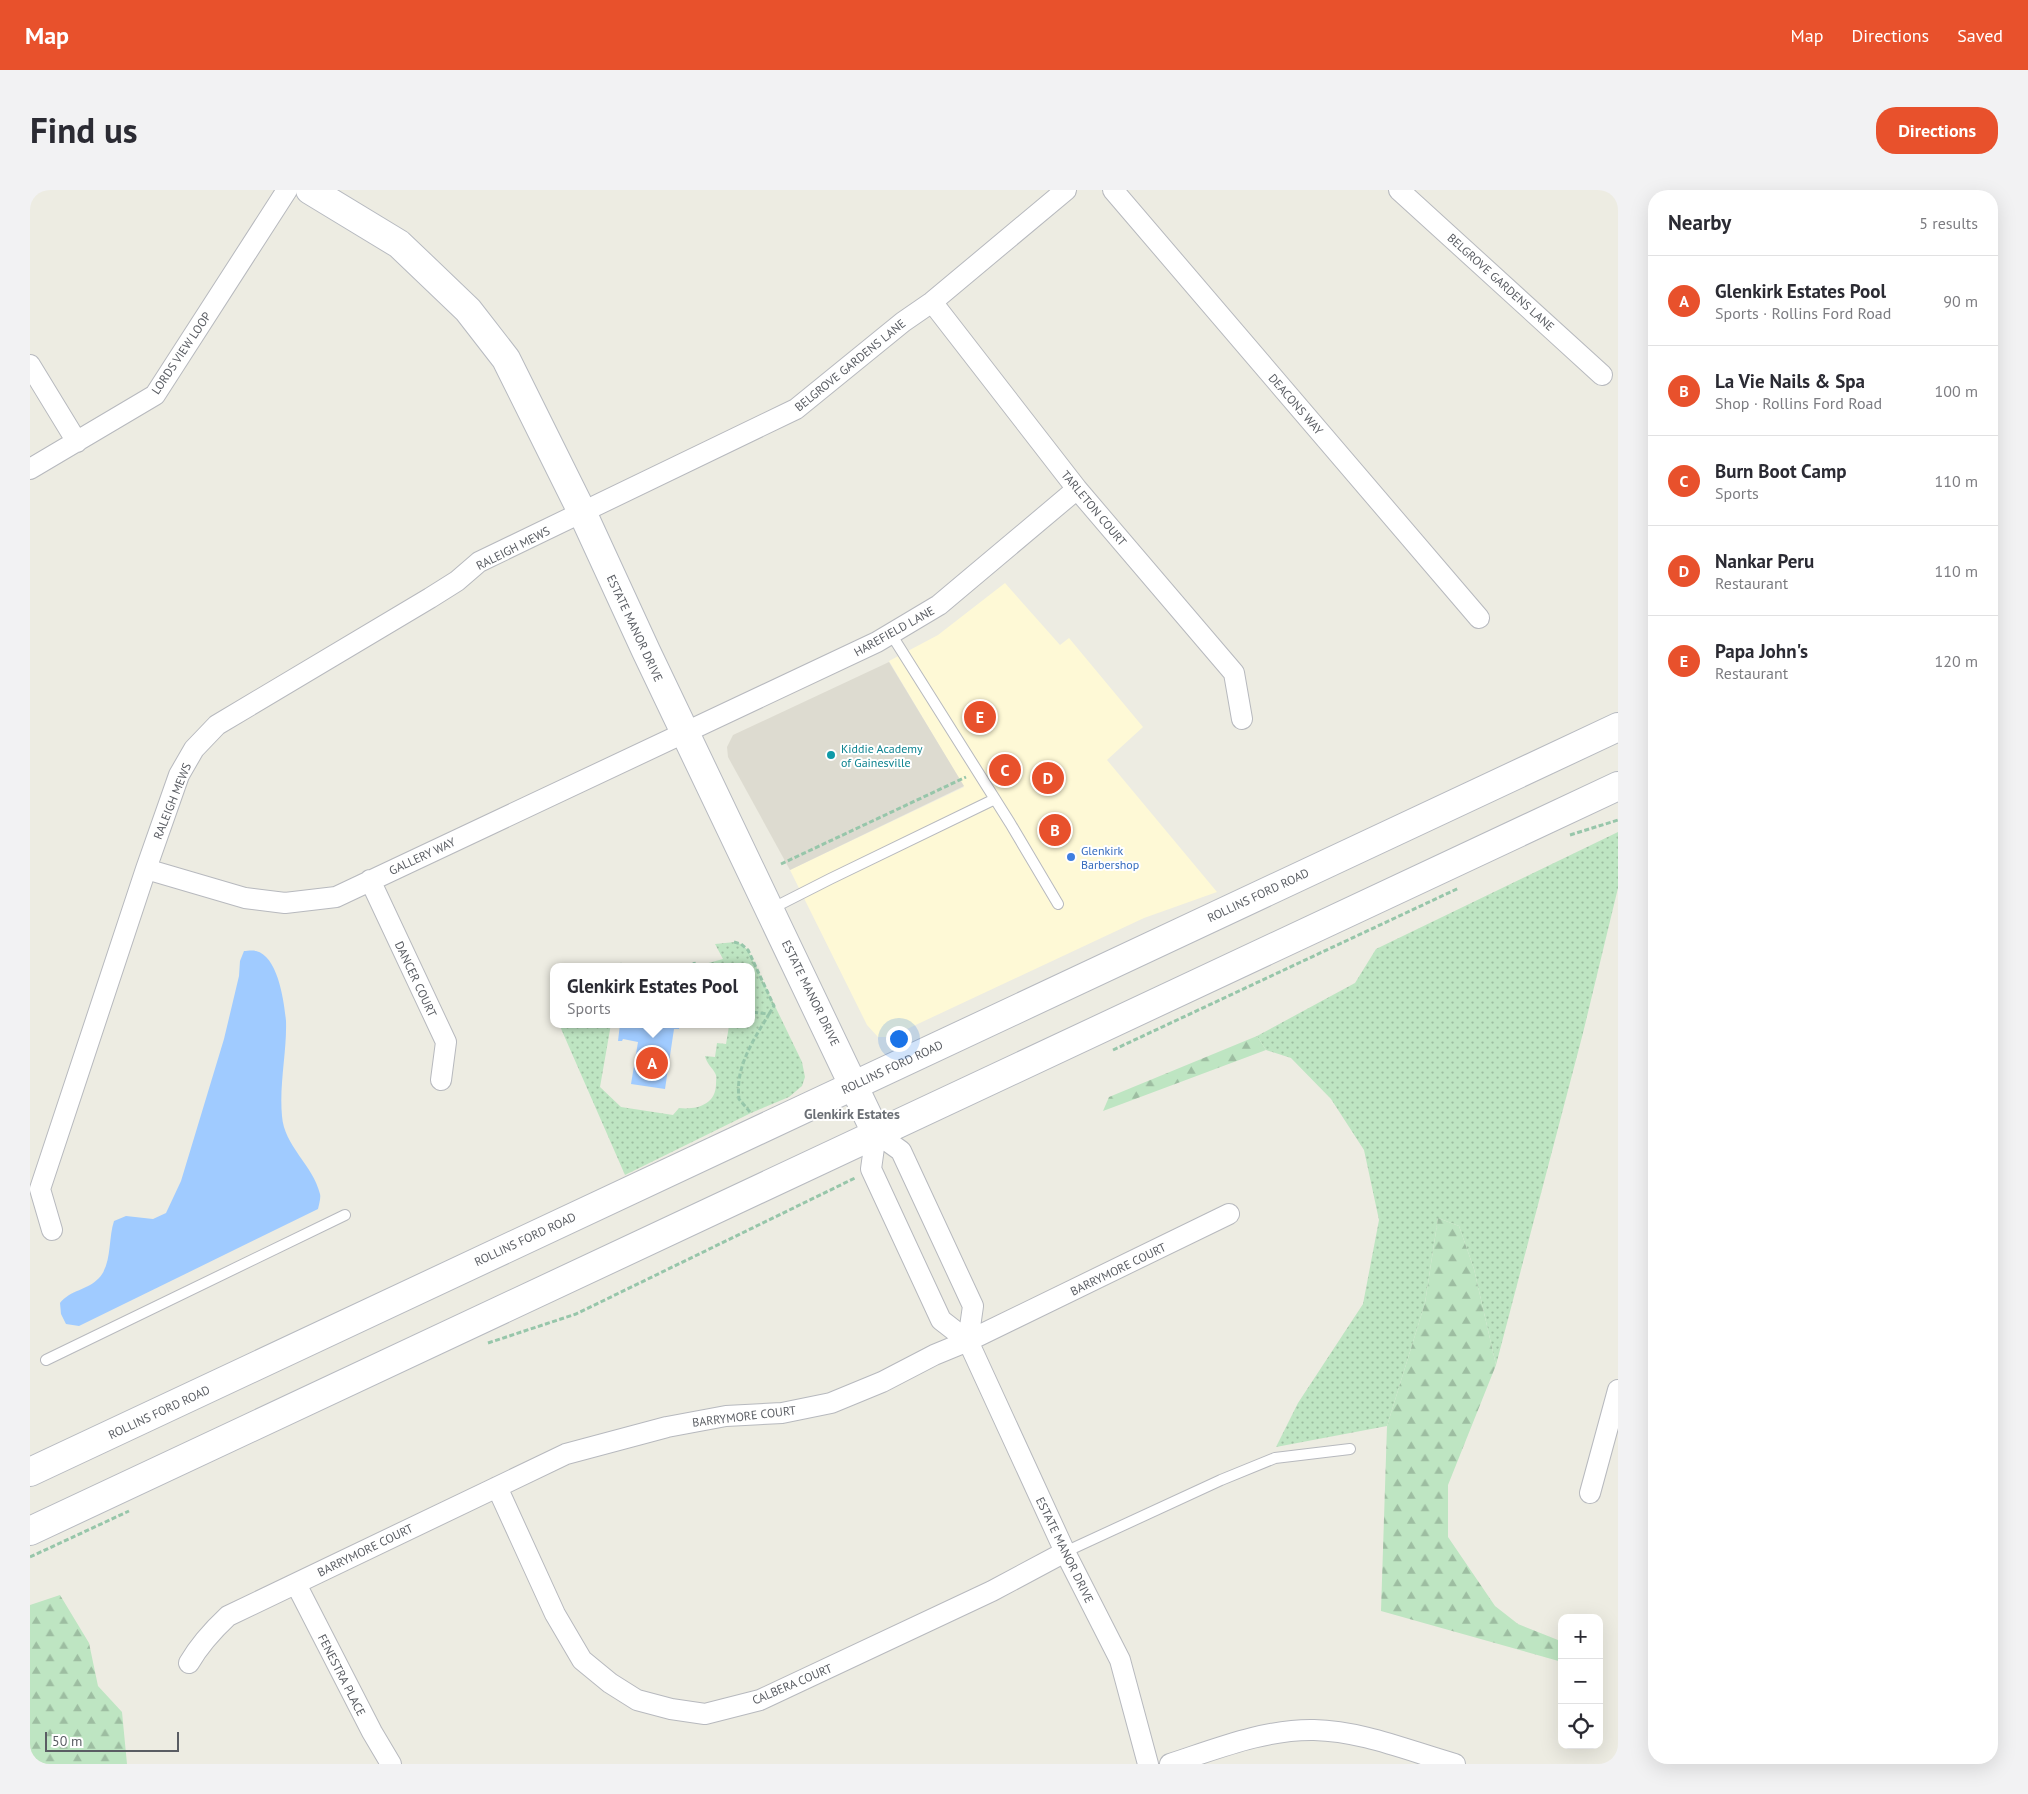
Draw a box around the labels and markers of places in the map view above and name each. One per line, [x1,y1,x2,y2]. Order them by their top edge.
pin: E [964,698,996,736]
place label: Kiddie Academy of Gainesville [841,741,923,770]
marker: Kiddie Academy of Gainesville [825,749,837,761]
pin: C [989,751,1021,789]
pin: D [1032,759,1064,797]
pin: B [1039,811,1071,849]
place label: Glenkirk Barbershop [1081,843,1139,872]
marker: Glenkirk Barbershop [1065,851,1077,863]
pin: A [636,1044,668,1082]

